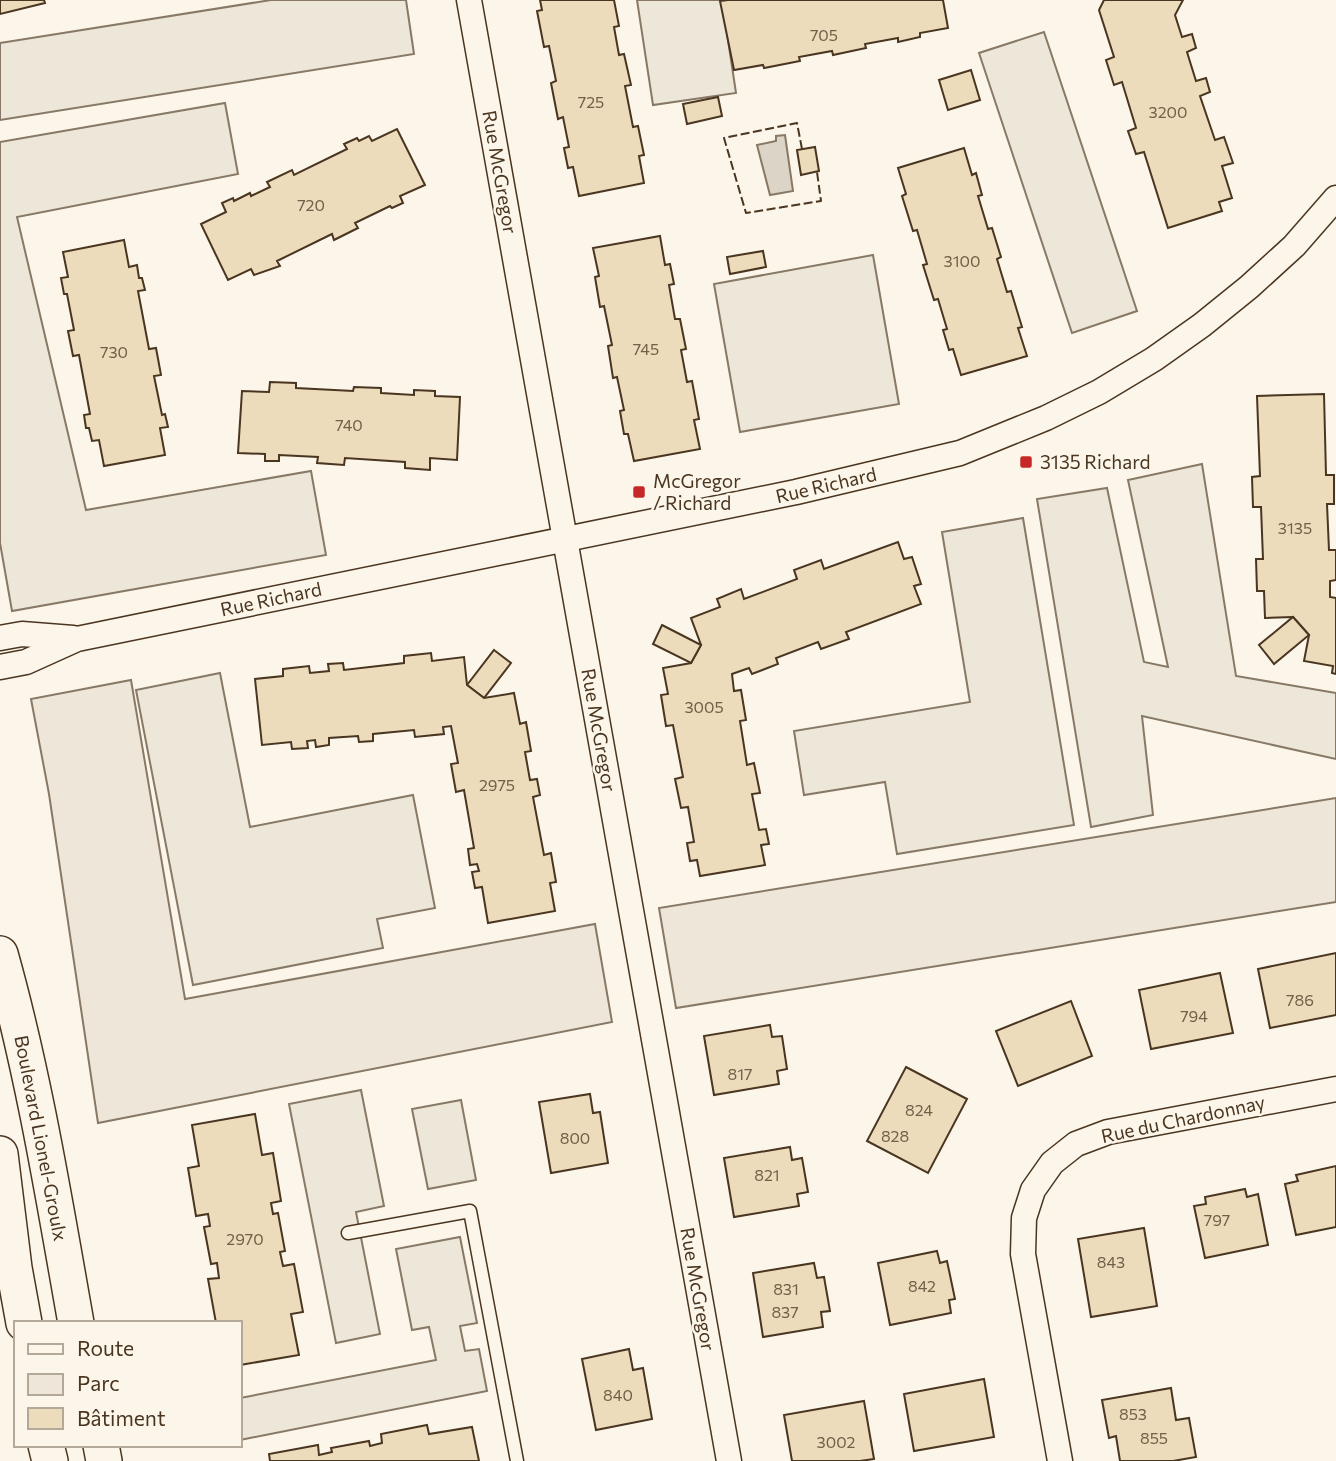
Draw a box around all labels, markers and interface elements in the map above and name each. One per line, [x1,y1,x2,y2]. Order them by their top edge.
house number: 705 [810,25,838,44]
house number: 725 [578,92,604,111]
house number: 3200 [1149,102,1187,121]
street label: Rue McGregor [478,109,523,236]
house number: 720 [297,195,325,214]
house number: 3100 [944,251,980,270]
house number: 745 [633,339,659,358]
house number: 730 [100,342,128,361]
house number: 740 [335,415,363,434]
place label: 3135 Richard [1040,450,1150,473]
marker: 3135 Richard [1018,454,1034,470]
street label: Rue Richard [773,462,879,507]
place label: McGregor / Richard [653,469,741,514]
marker: McGregor / Richard [631,484,647,500]
house number: 3135 [1278,518,1312,537]
street label: Rue Richard [218,577,324,620]
street label: Rue McGregor [577,667,622,794]
house number: 3005 [684,697,724,716]
house number: 2975 [479,775,515,794]
house number: 786 [1286,990,1314,1009]
house number: 794 [1180,1006,1208,1025]
street label: Boulevard Lionel-Groulx [10,1033,73,1243]
house number: 817 [728,1064,753,1083]
street label: Rue du Chardonnay [1099,1090,1267,1147]
house number: 824 [905,1100,933,1119]
house number: 828 [881,1126,909,1145]
house number: 800 [560,1128,590,1147]
house number: 821 [754,1165,780,1184]
house number: 797 [1204,1210,1230,1229]
street label: Rue McGregor [676,1226,721,1353]
house number: 2970 [226,1229,264,1248]
house number: 843 [1097,1252,1125,1271]
house number: 842 [908,1276,936,1295]
house number: 831 [773,1279,799,1298]
house number: 837 [771,1302,799,1321]
legend [14,1321,242,1447]
text: Route [77,1335,134,1360]
text: Parc [77,1370,120,1395]
house number: 840 [603,1385,633,1404]
house number: 853 [1119,1404,1147,1423]
text: Bâtiment [77,1405,166,1430]
house number: 855 [1140,1428,1168,1447]
house number: 3002 [817,1432,856,1451]

